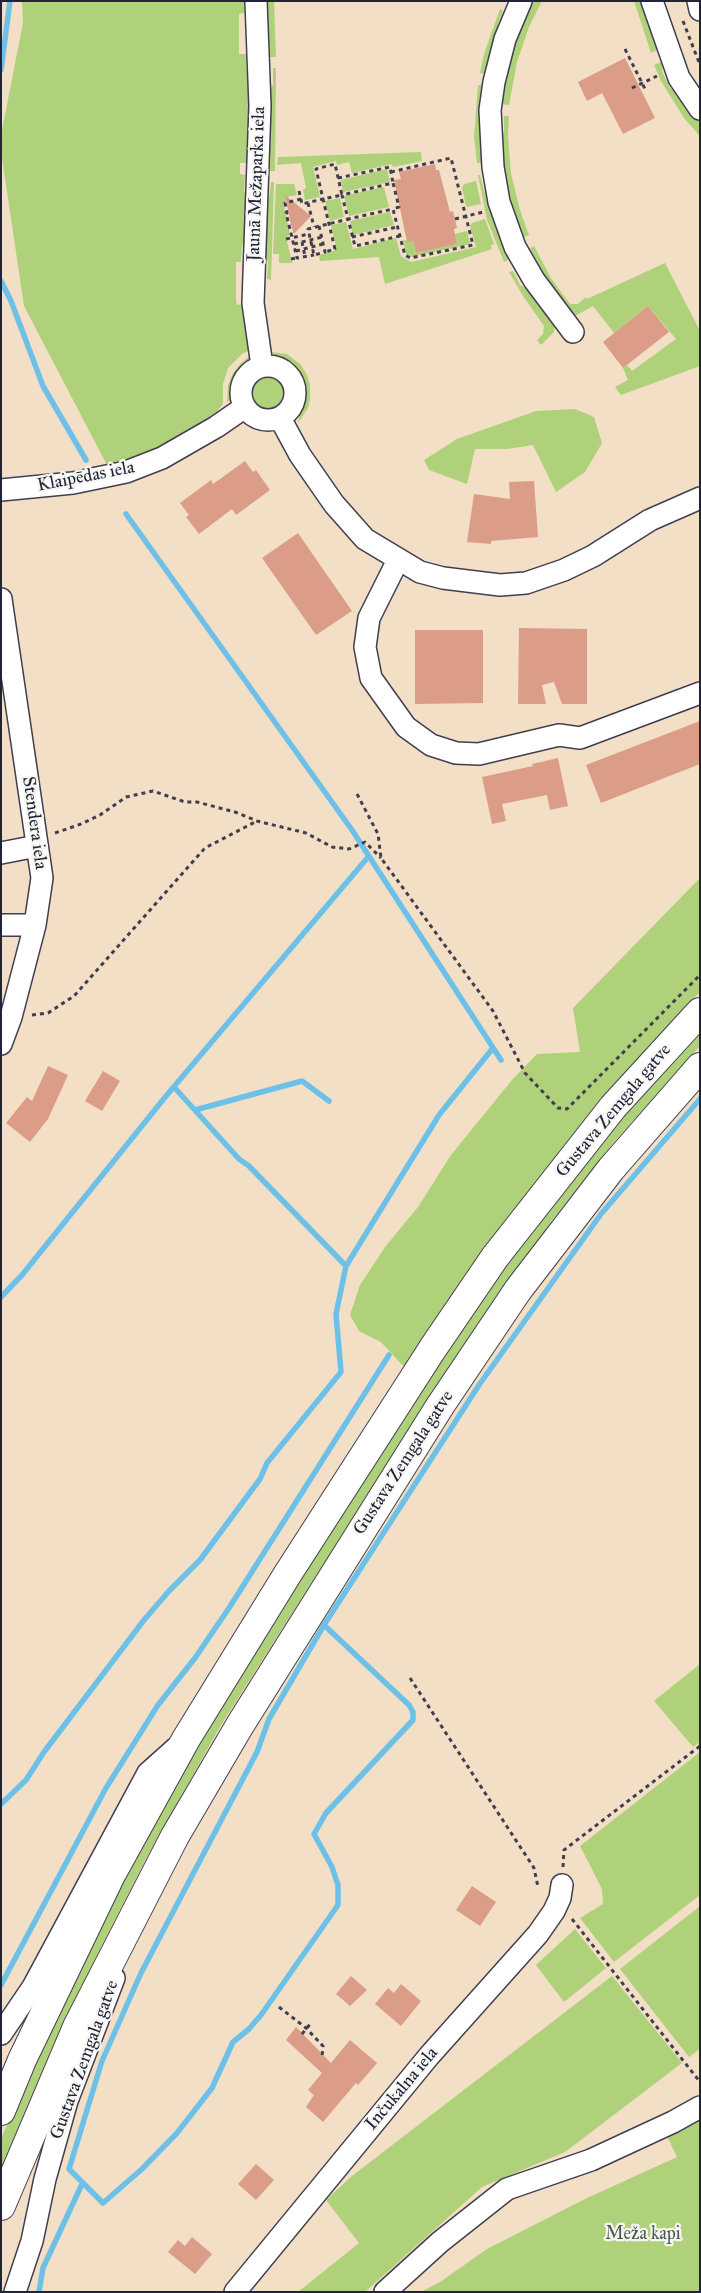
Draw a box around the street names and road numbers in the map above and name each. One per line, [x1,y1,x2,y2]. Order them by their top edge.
street label: Jaunā Mežaparka iela [244,106,270,262]
street label: Klaipēdas iela [36,457,136,497]
street label: Stendera iela [17,775,51,871]
street label: Gustava Zemgala gatve [552,1040,676,1182]
street label: Gustava Zemgala gatve [349,1387,459,1539]
street label: Gustava Zemgala gatve [46,1978,124,2142]
street label: Inčukalna iela [361,2043,443,2135]

